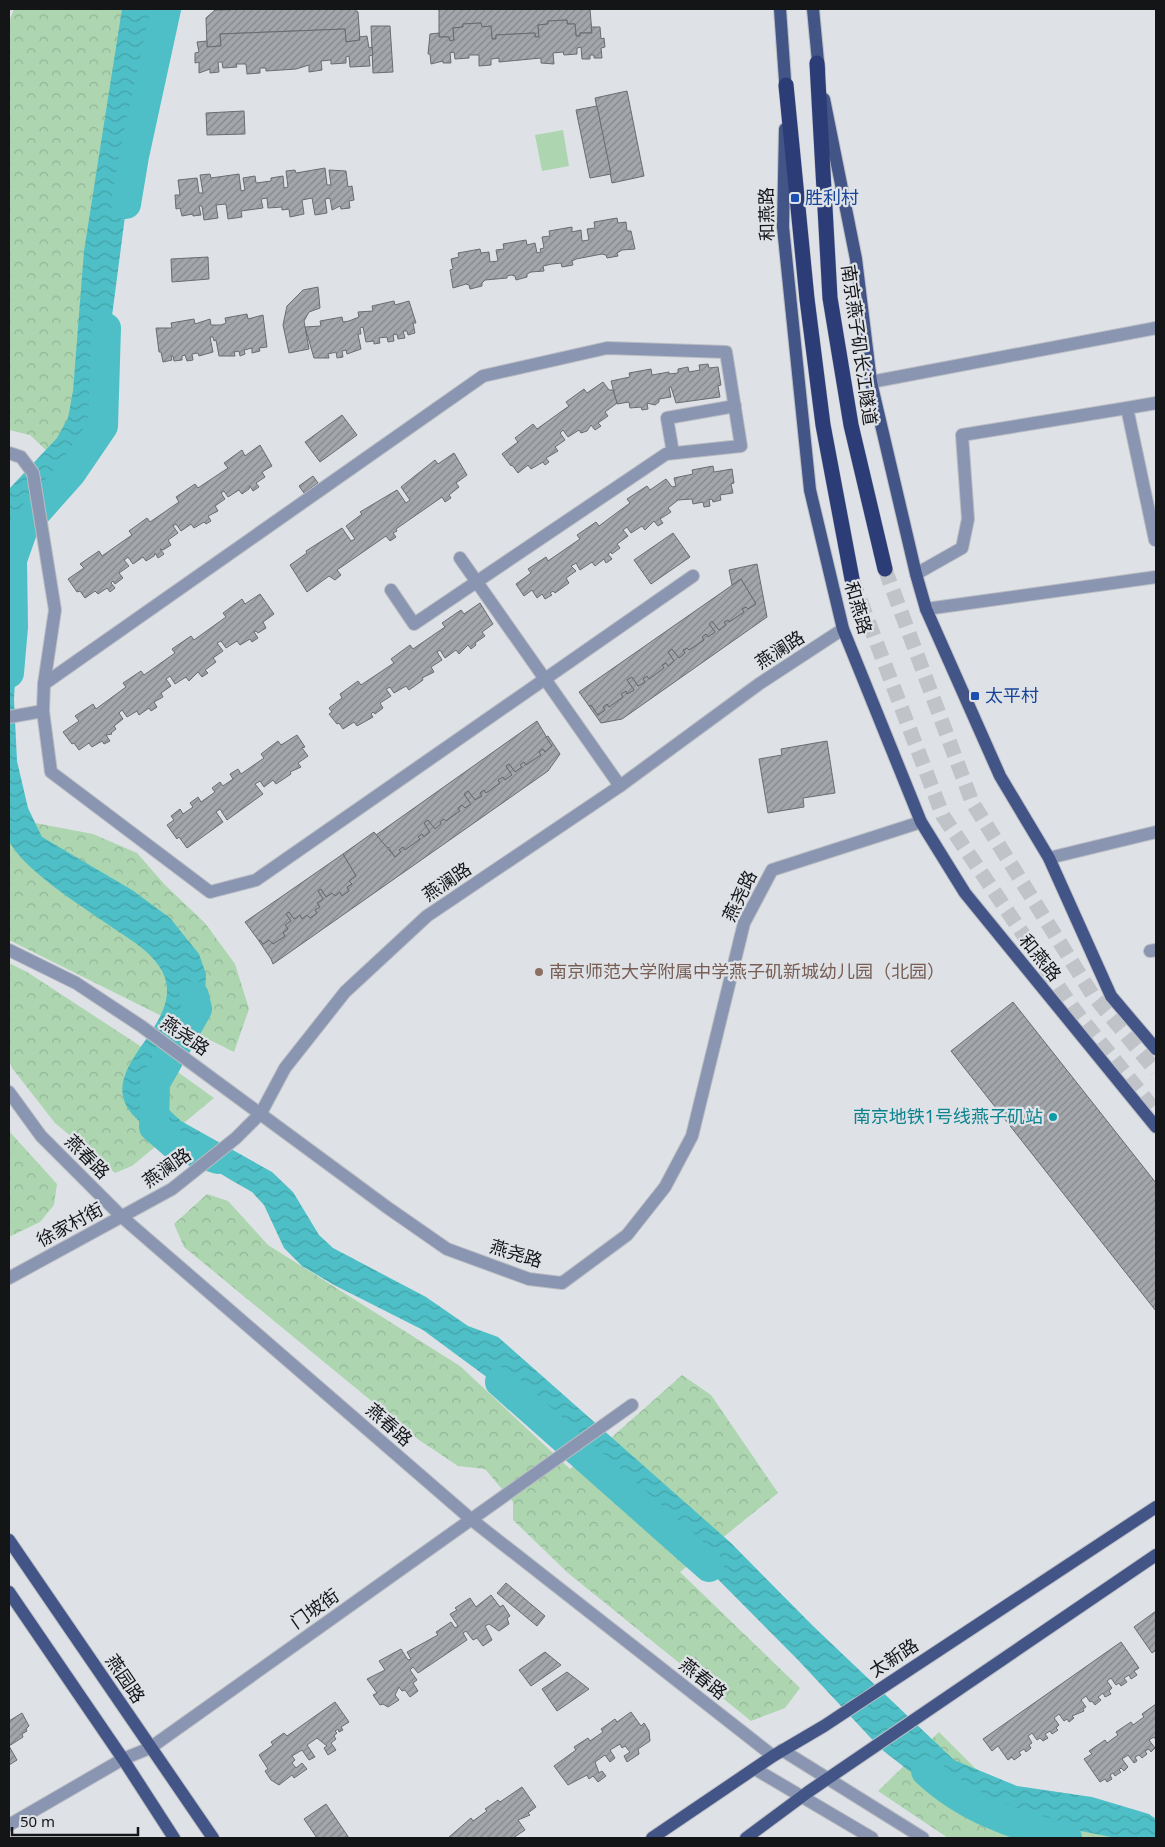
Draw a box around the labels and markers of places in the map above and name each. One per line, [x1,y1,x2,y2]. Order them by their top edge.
place label: 胜利村 [805,185,859,209]
marker: 胜利村 [789,192,801,204]
place label: 太平村 [985,683,1039,707]
marker: 太平村 [969,690,981,702]
place label: 南京师范大学附属中学燕子矶新城幼儿园（北园） [549,959,945,983]
marker: 南京师范大学附属中学燕子矶新城幼儿园（北园） [533,966,545,978]
place label: 南京地铁1号线燕子矶站 [853,1104,1043,1128]
marker: 南京地铁1号线燕子矶站 [1047,1111,1059,1123]

